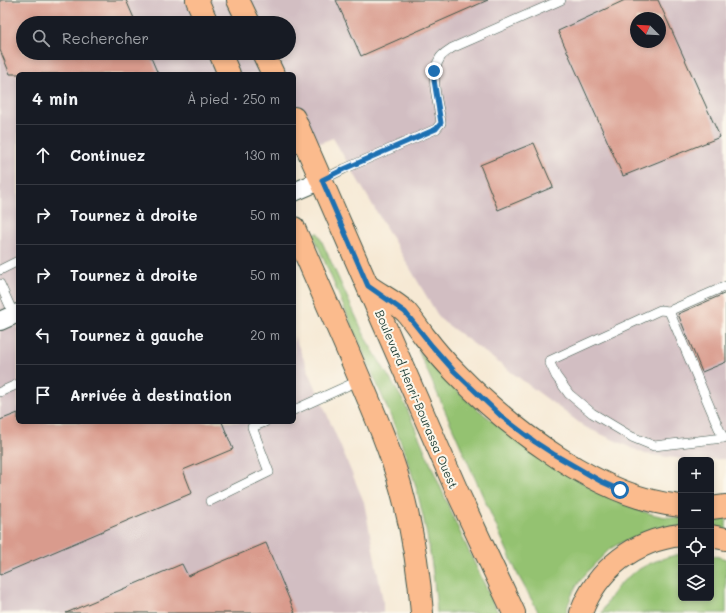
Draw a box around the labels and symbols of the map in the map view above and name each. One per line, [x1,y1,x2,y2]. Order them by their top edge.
north arrow [630,12,666,48]
route end [425,62,443,80]
street label: Boulevard Henri-Bourassa Ouest [372,307,462,491]
route start [611,481,629,499]

